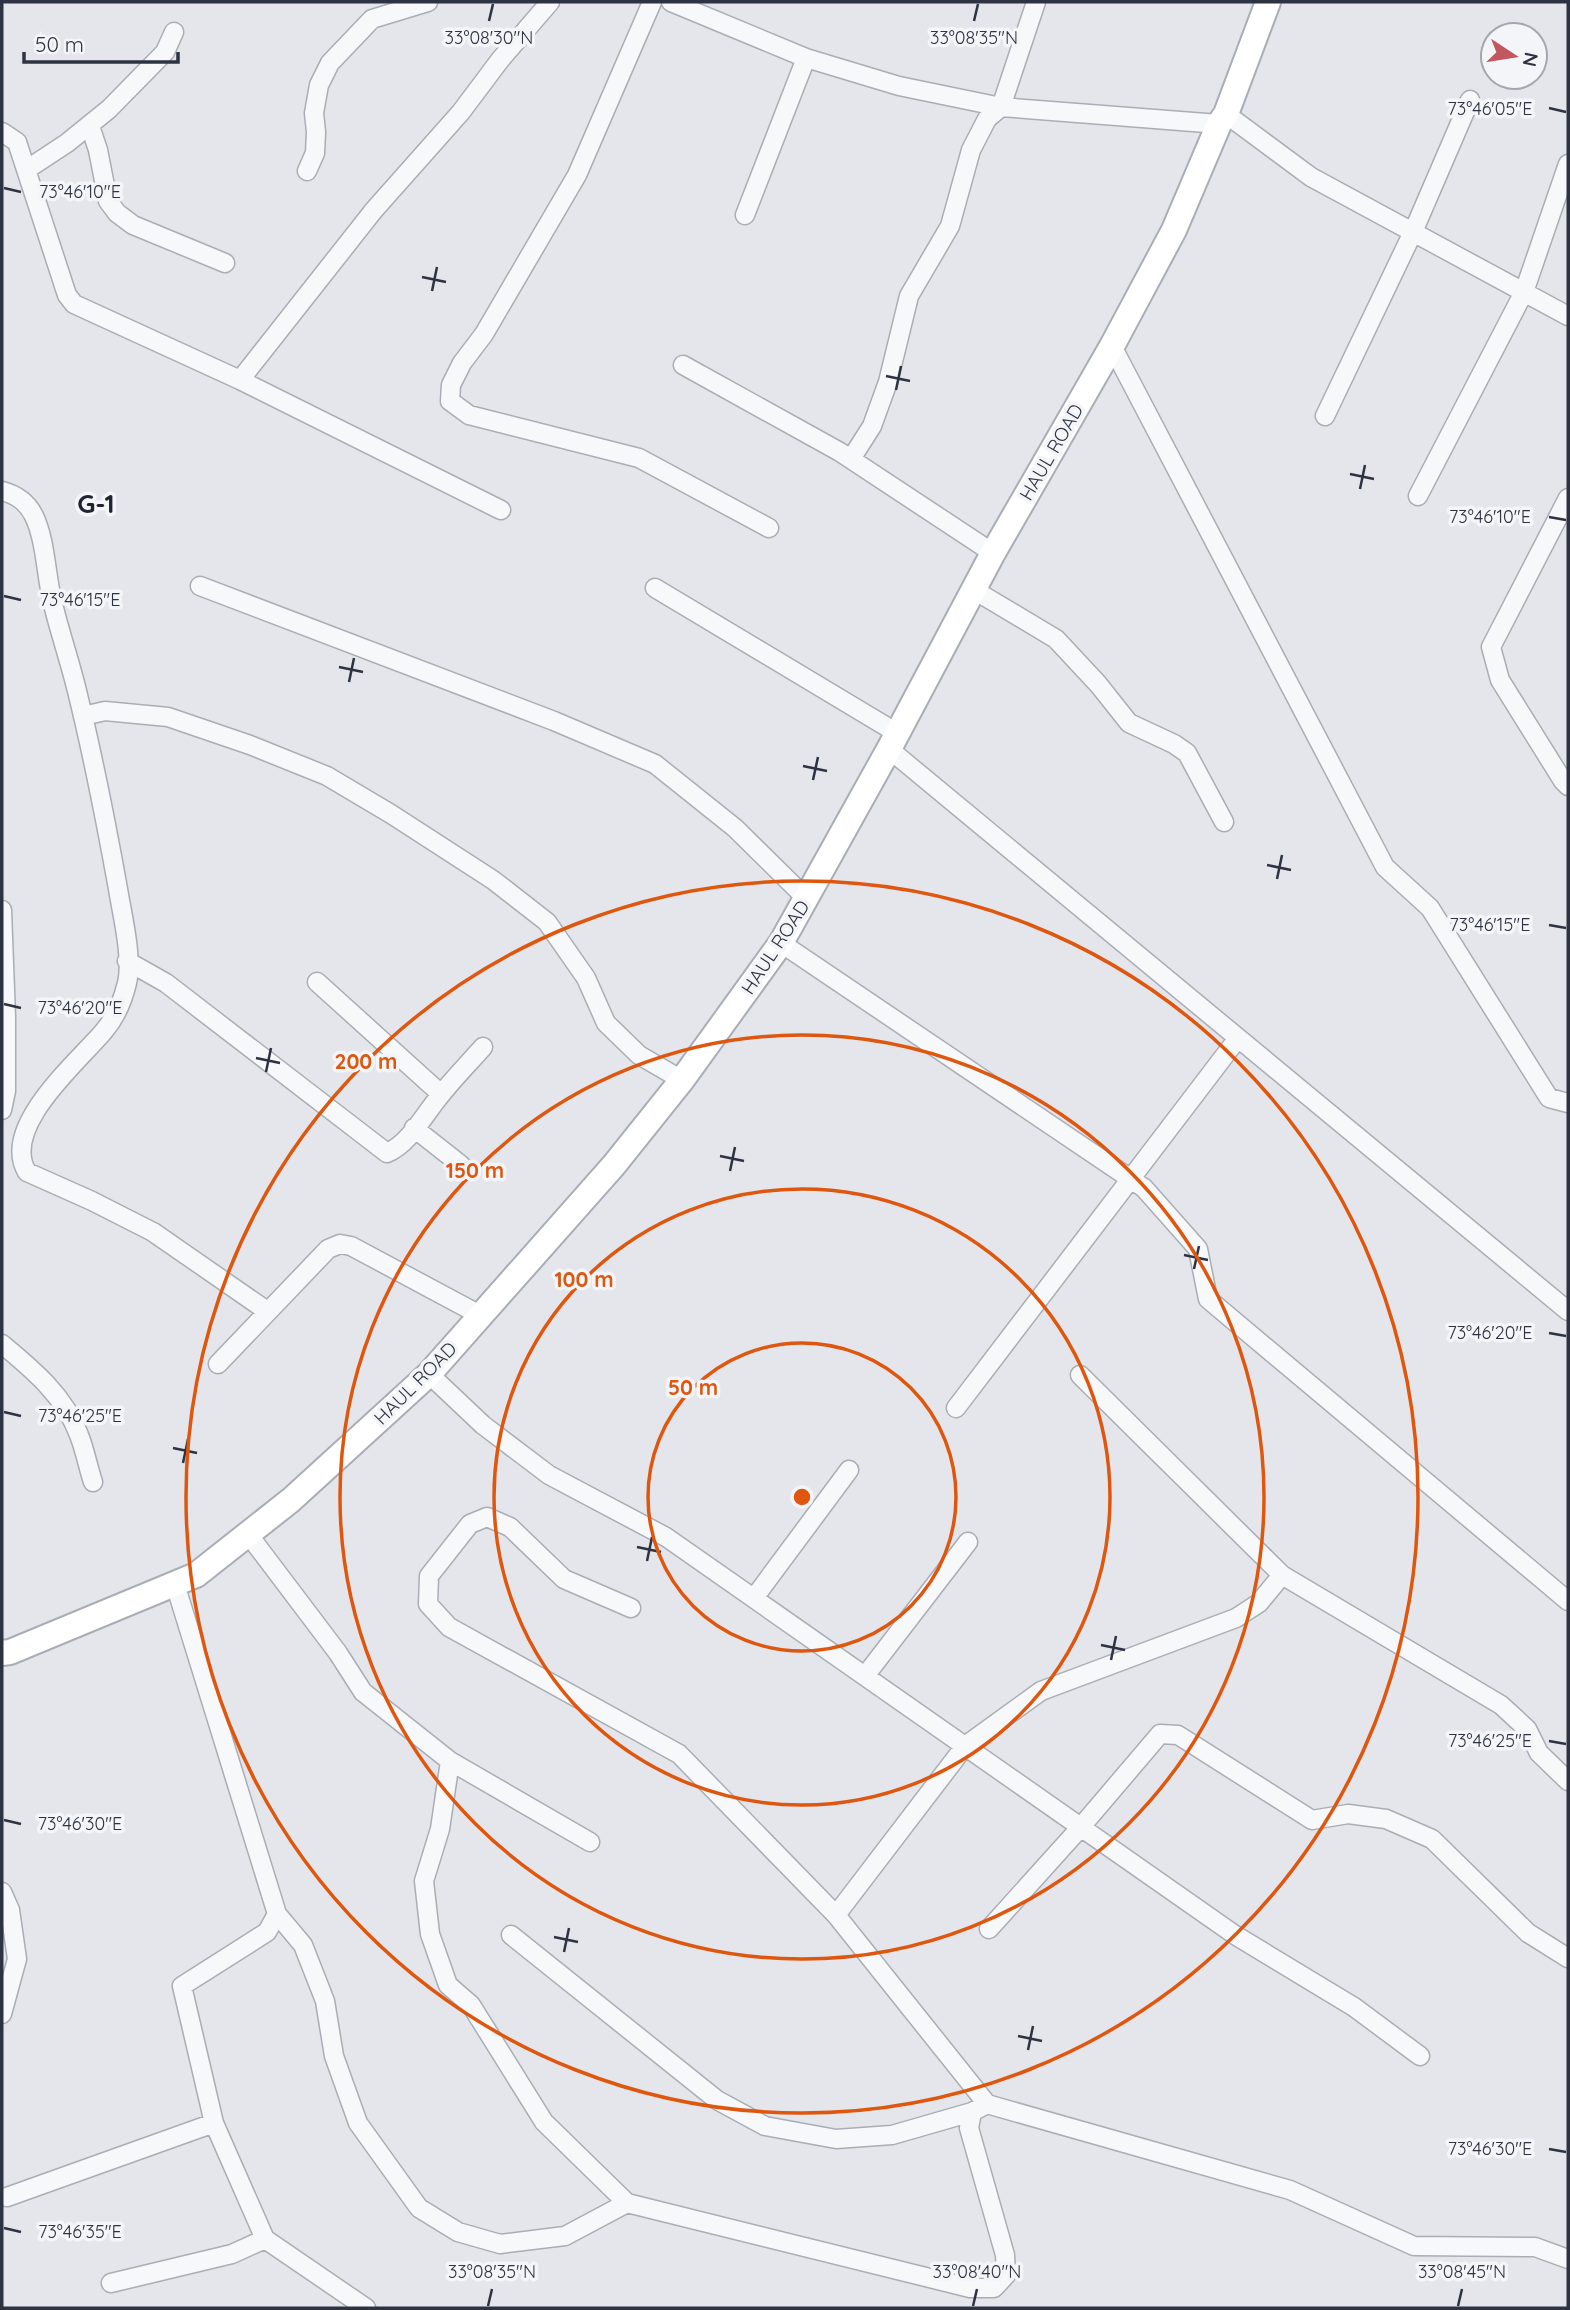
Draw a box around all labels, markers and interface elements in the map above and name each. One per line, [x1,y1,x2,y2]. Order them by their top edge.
scale bar [24,21,178,65]
north arrow [1479,21,1549,91]
text: 33°08'30"N [445,26,533,49]
text: 33°08'35"N [930,26,1018,49]
text: 50 m [35,31,84,57]
text: N [1517,50,1544,69]
text: 73°46'05"E [1448,97,1532,120]
text: 73°46'10"E [39,180,121,203]
street label: HAUL ROAD [1014,399,1088,505]
district label: G-1 [77,487,115,520]
text: 73°46'10"E [1449,505,1531,528]
text: 73°46'15"E [40,588,120,611]
street label: HAUL ROAD [736,895,814,999]
text: 73°46'15"E [1450,913,1530,936]
text: 73°46'20"E [37,996,123,1019]
text: 200 m [335,1048,397,1074]
text: 150 m [446,1157,504,1183]
text: 100 m [554,1266,614,1292]
text: 73°46'20"E [1447,1321,1533,1344]
street label: HAUL ROAD [368,1336,462,1430]
text: 50 m [668,1374,718,1400]
text: 73°46'25"E [38,1404,122,1427]
centre of rings [790,1485,814,1509]
text: 73°46'25"E [1448,1729,1532,1752]
text: 73°46'30"E [38,1812,122,1835]
text: 73°46'30"E [1448,2137,1532,2160]
text: 73°46'35"E [38,2220,122,2243]
text: 33°08'35"N [448,2260,536,2283]
text: 33°08'40"N [933,2260,1021,2283]
text: 33°08'45"N [1418,2260,1506,2283]

